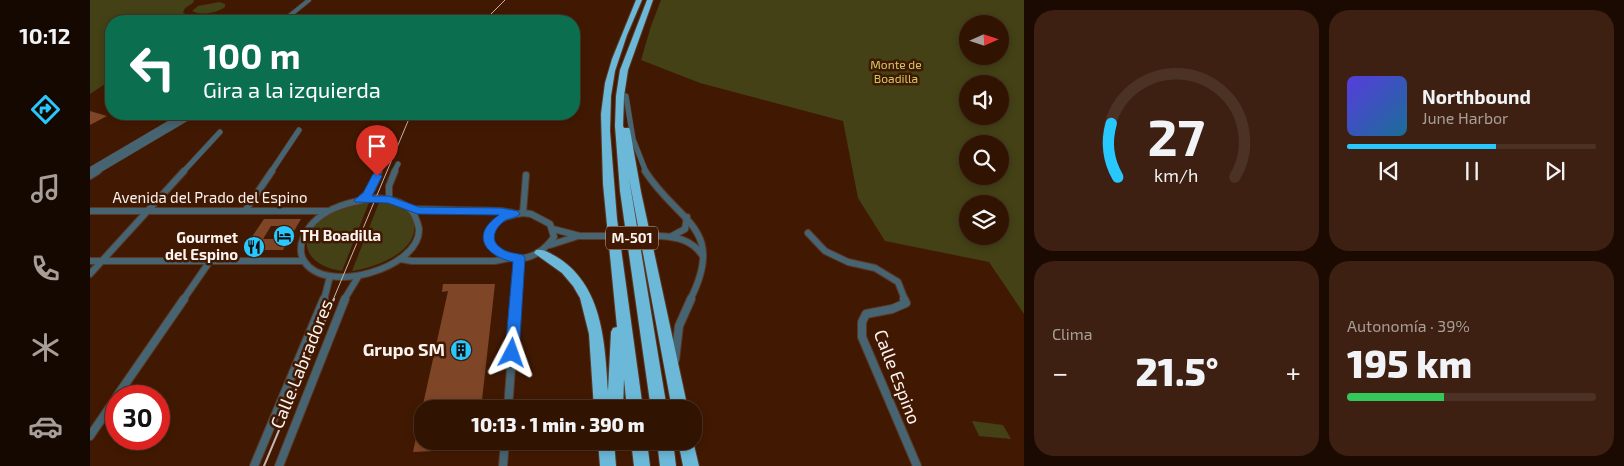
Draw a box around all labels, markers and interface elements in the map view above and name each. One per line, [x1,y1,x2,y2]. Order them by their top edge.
north arrow [959,15,1009,65]
map controls [959,15,1009,245]
text: 10:12 [19,22,71,48]
text: 100 m [203,34,301,76]
icon: left [120,35,185,100]
park label: Monte de Boadilla [870,57,922,85]
button: sound [959,75,1009,125]
text: Gira a la izquierda [203,76,381,102]
text: Northbound [1422,85,1531,108]
icon: directions [28,92,63,127]
text: 27 [1148,104,1205,166]
text: June Harbor [1422,108,1509,127]
pin [356,125,398,176]
icon: arrive [363,132,391,160]
button: search [959,135,1009,185]
icon: previous [1375,157,1403,185]
icon: pause [1458,157,1486,185]
icon: next [1541,157,1569,185]
text: km/h [1154,164,1199,186]
icon: music [28,171,63,206]
street label: Avenida del Prado del Espino [113,188,307,206]
button: layers [959,195,1009,245]
hotel icon: TH Boadilla [272,224,296,248]
place label: TH Boadilla [300,226,381,244]
road number: M-501 [606,227,658,250]
place label: Gourmet del Espino [165,228,238,263]
restaurant icon: Gourmet del Espino [242,235,266,259]
icon: phone [28,251,63,286]
street label: Calle Labradores [265,296,337,431]
text: Autonomía · 39% [1347,316,1470,335]
text: Clima [1052,324,1093,343]
position arrow [485,326,537,378]
street label: Calle Espino [870,326,926,427]
icon: climate [28,330,63,365]
place label: Grupo SM [363,338,445,360]
building icon: Grupo SM [449,338,473,362]
text: 195 km [1347,340,1472,386]
text: 21.5° [1135,348,1219,394]
text: − [1052,355,1068,389]
text: + [1286,355,1301,389]
speed limit sign: 30 [105,385,170,450]
icon: car [28,409,63,444]
text: 10:13 · 1 min · 390 m [471,413,645,436]

